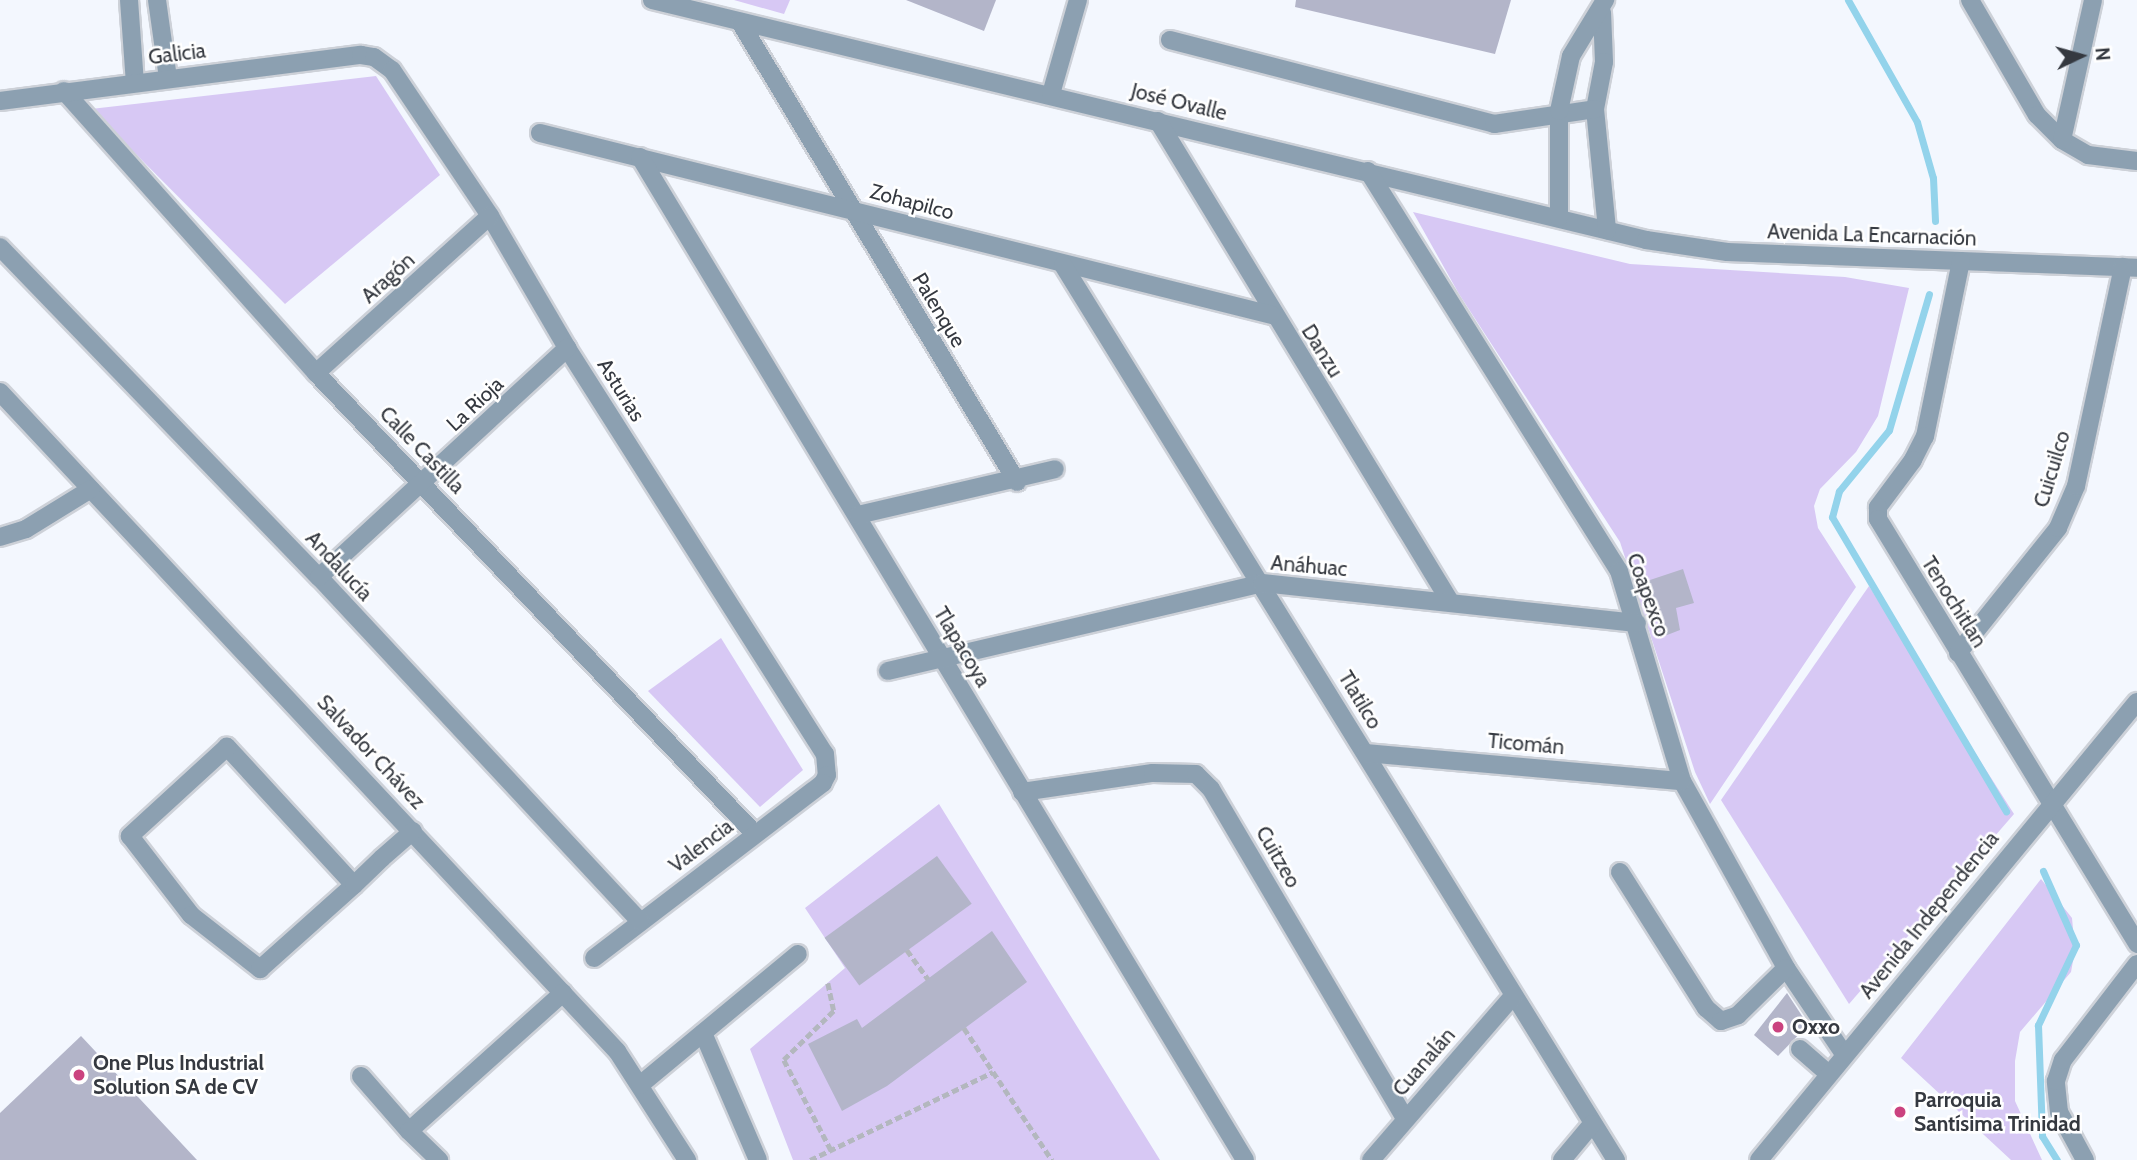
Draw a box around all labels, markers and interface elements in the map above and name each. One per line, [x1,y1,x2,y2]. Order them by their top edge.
north arrow [2046,21,2116,91]
street label: Galicia [147,38,207,70]
text: N [2090,46,2114,62]
street label: José Ovalle [1129,78,1229,126]
street label: Zohapilco [867,179,957,225]
street label: Avenida La Encarnación [1767,219,1977,251]
street label: Aragón [356,247,420,309]
street label: Palenque [907,268,971,352]
street label: Danzu [1296,320,1348,382]
street label: Asturias [592,354,650,426]
street label: La Rioja [441,371,509,437]
street label: Calle Castilla [374,401,470,499]
street label: Cuicuilco [2028,428,2076,510]
street label: Andalucía [300,526,378,606]
street label: Anáhuac [1270,550,1348,582]
street label: Coapexco [1621,550,1675,640]
street label: Tenochitlan [1916,552,1992,652]
street label: Tlapacoya [928,602,996,692]
street label: Tlatilco [1333,666,1387,734]
street label: Salvador Chávez [312,690,430,814]
street label: Ticomán [1487,728,1565,760]
street label: Valencia [664,814,738,878]
street label: Cuitzeo [1250,822,1306,892]
street label: Avenida Independencia [1854,826,2004,1004]
place label: Oxxo [1792,1014,1840,1040]
marker: Oxxo [1770,1019,1786,1035]
street label: Cuanalán [1387,1023,1461,1101]
place label: One Plus Industrial Solution SA de CV [93,1050,264,1100]
marker: One Plus Industrial Solution SA de CV [71,1067,87,1083]
place label: Parroquia Santísima Trinidad [1914,1087,2081,1137]
marker: Parroquia Santísima Trinidad [1892,1104,1908,1120]

